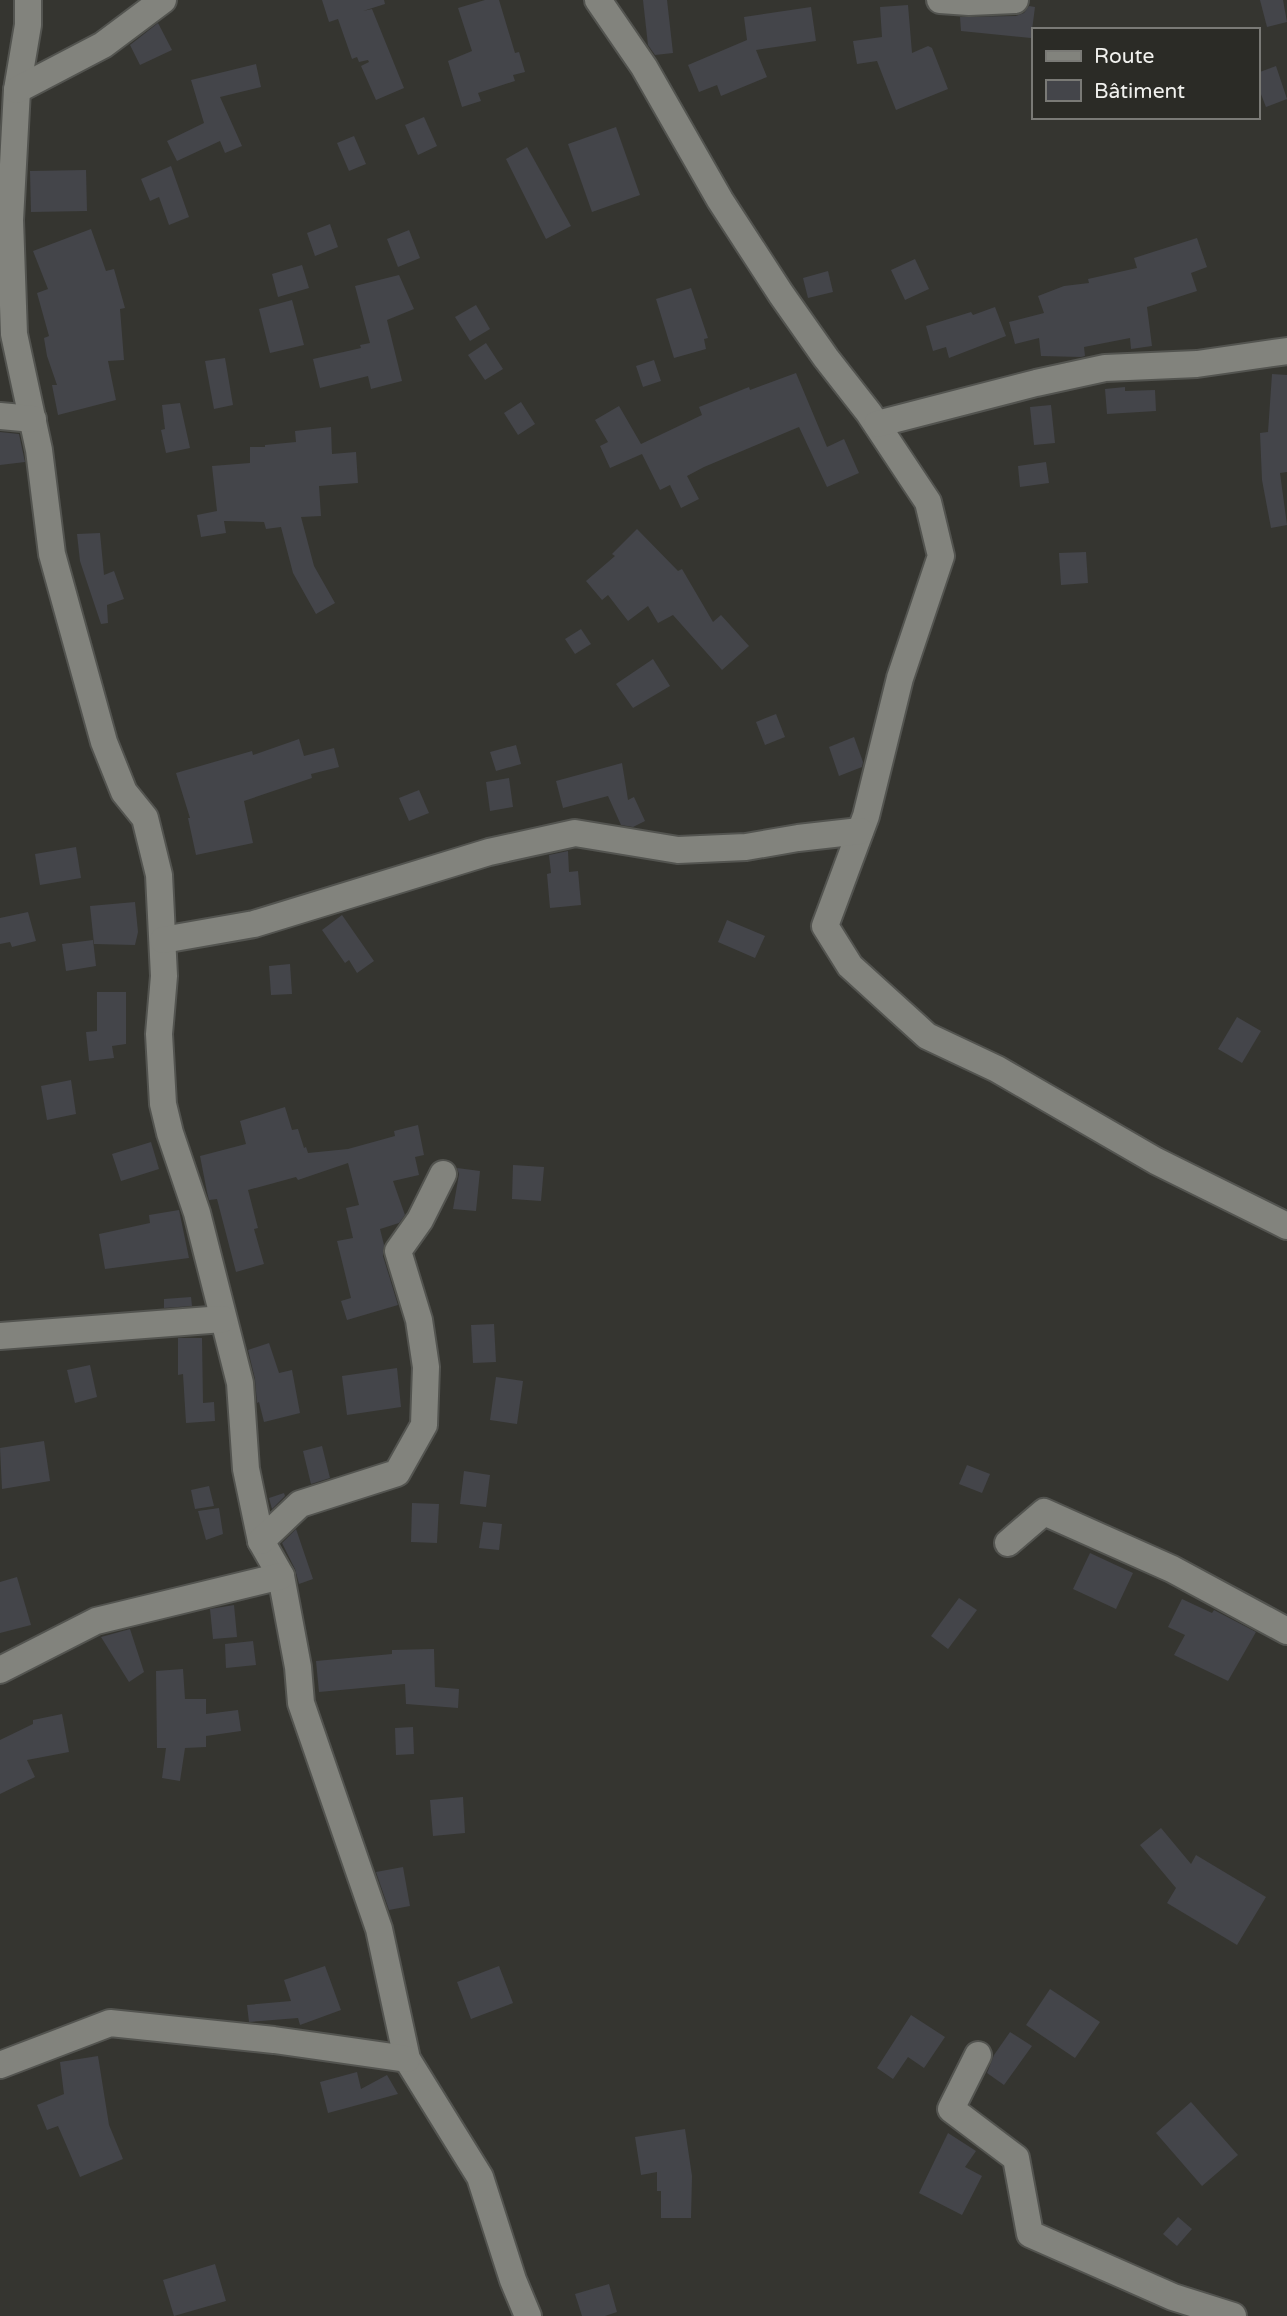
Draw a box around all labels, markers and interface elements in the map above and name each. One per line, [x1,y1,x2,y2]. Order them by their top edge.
legend [1032,28,1259,119]
text: Route [1094,44,1154,69]
text: Bâtiment [1094,79,1185,104]

